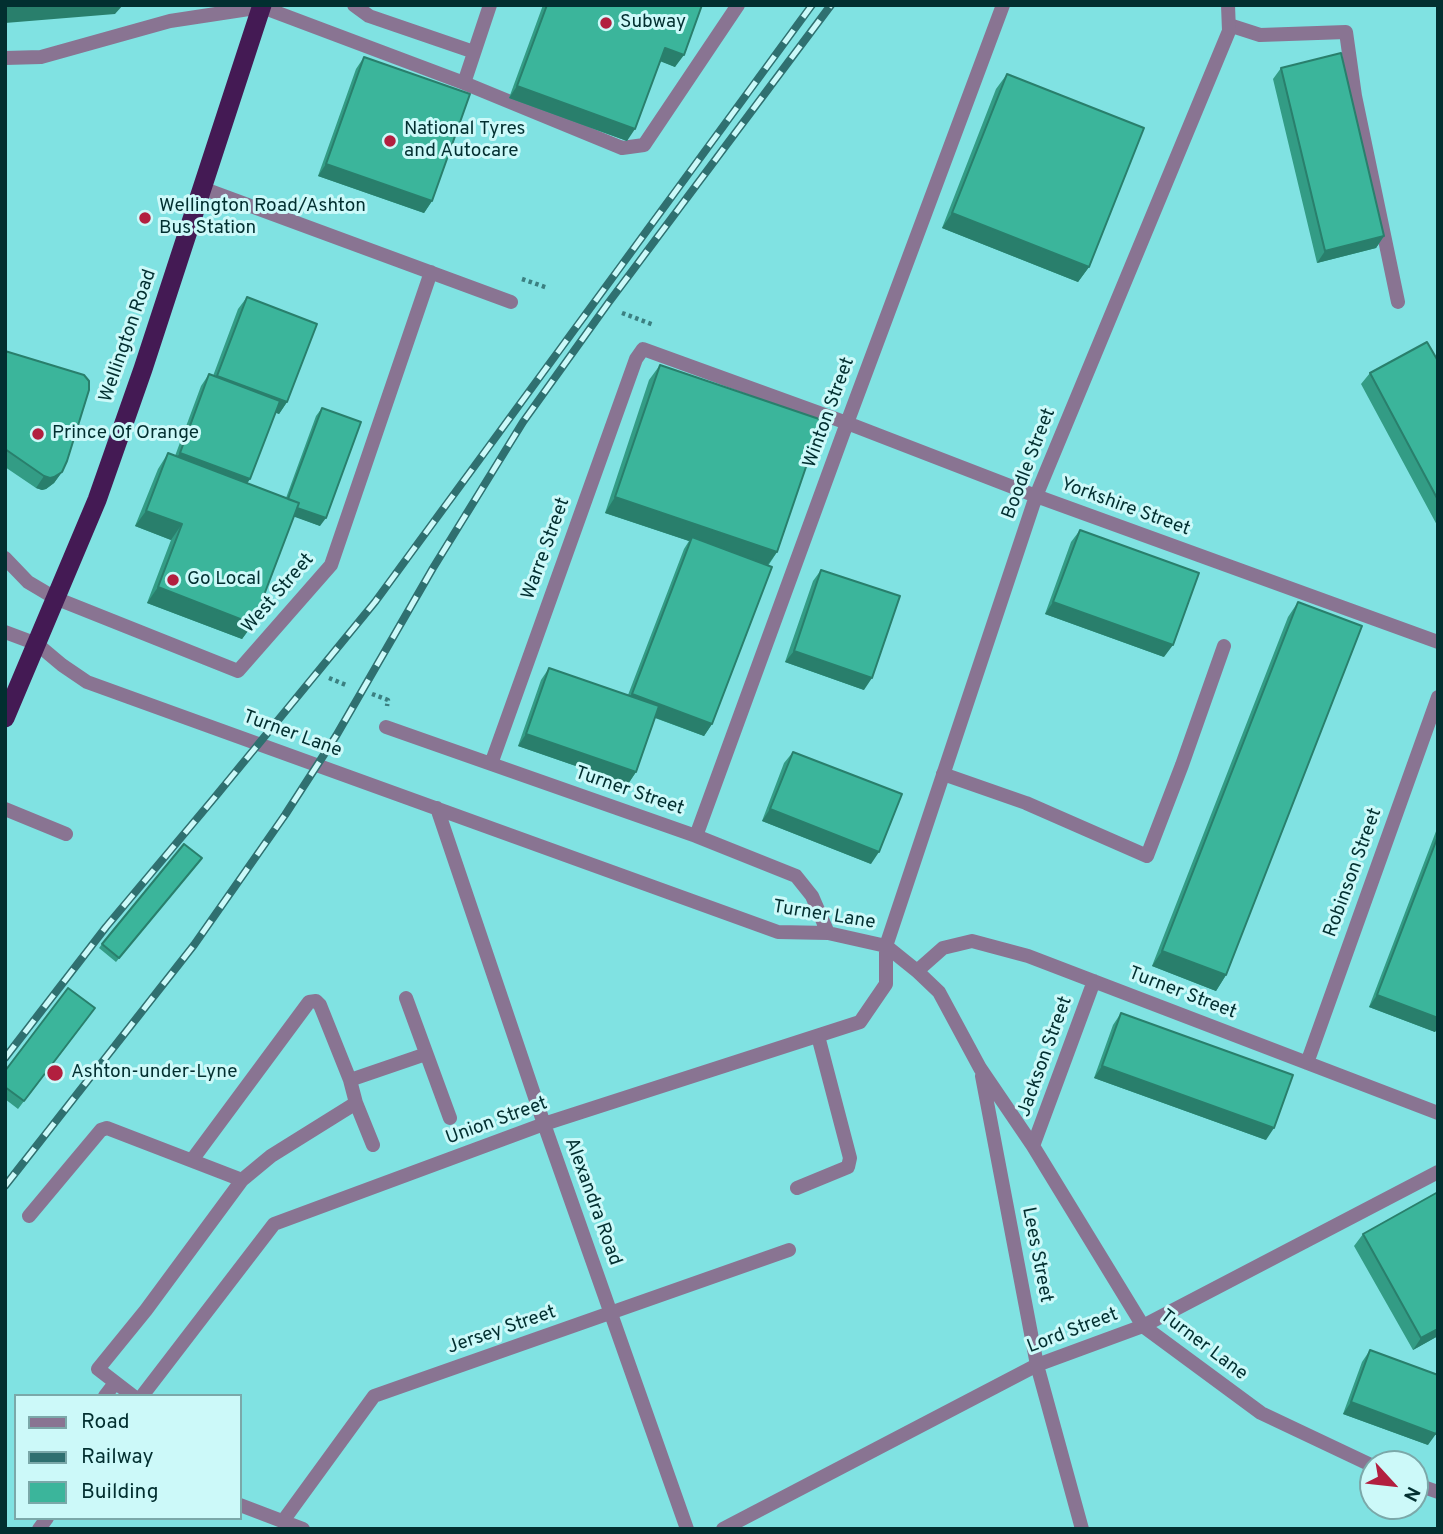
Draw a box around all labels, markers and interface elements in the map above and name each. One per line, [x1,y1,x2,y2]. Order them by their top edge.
place label: Subway [620,12,686,34]
marker: Subway [598,15,614,31]
place label: National Tyres and Autocare [404,119,525,163]
marker: National Tyres and Autocare [382,133,398,149]
place label: Wellington Road/Ashton Bus Station [159,196,366,240]
marker: Wellington Road/Ashton Bus Station [137,210,153,226]
street label: Wellington Road [96,267,162,405]
street label: Winton Street [799,355,861,471]
street label: Boodle Street [998,405,1062,523]
place label: Prince Of Orange [52,423,199,445]
marker: Prince Of Orange [30,426,46,442]
street label: Yorkshire Street [1057,474,1193,542]
street label: Warre Street [518,495,576,603]
street label: West Street [238,549,320,639]
place label: Go Local [187,569,261,591]
marker: Go Local [165,572,181,588]
street label: Turner Lane [239,707,345,763]
street label: Turner Street [571,763,687,821]
street label: Robinson Street [1320,805,1388,941]
street label: Turner Lane [771,897,877,935]
street label: Turner Street [1125,963,1239,1025]
street label: Jackson Street [1014,994,1078,1120]
place label: Ashton-under-Lyne [71,1062,237,1084]
marker: Ashton-under-Lyne [45,1063,65,1083]
street label: Union Street [443,1093,551,1151]
street label: Alexandra Road [558,1135,626,1269]
street label: Lees Street [1016,1205,1056,1305]
street label: Jersey Street [445,1302,559,1360]
street label: Lord Street [1024,1304,1122,1360]
street label: Turner Lane [1155,1306,1251,1386]
legend [14,1394,242,1520]
text: Road [81,1409,130,1436]
text: Railway [81,1444,154,1471]
north arrow [1359,1450,1429,1520]
text: Building [81,1479,159,1506]
text: N [1397,1482,1425,1505]

